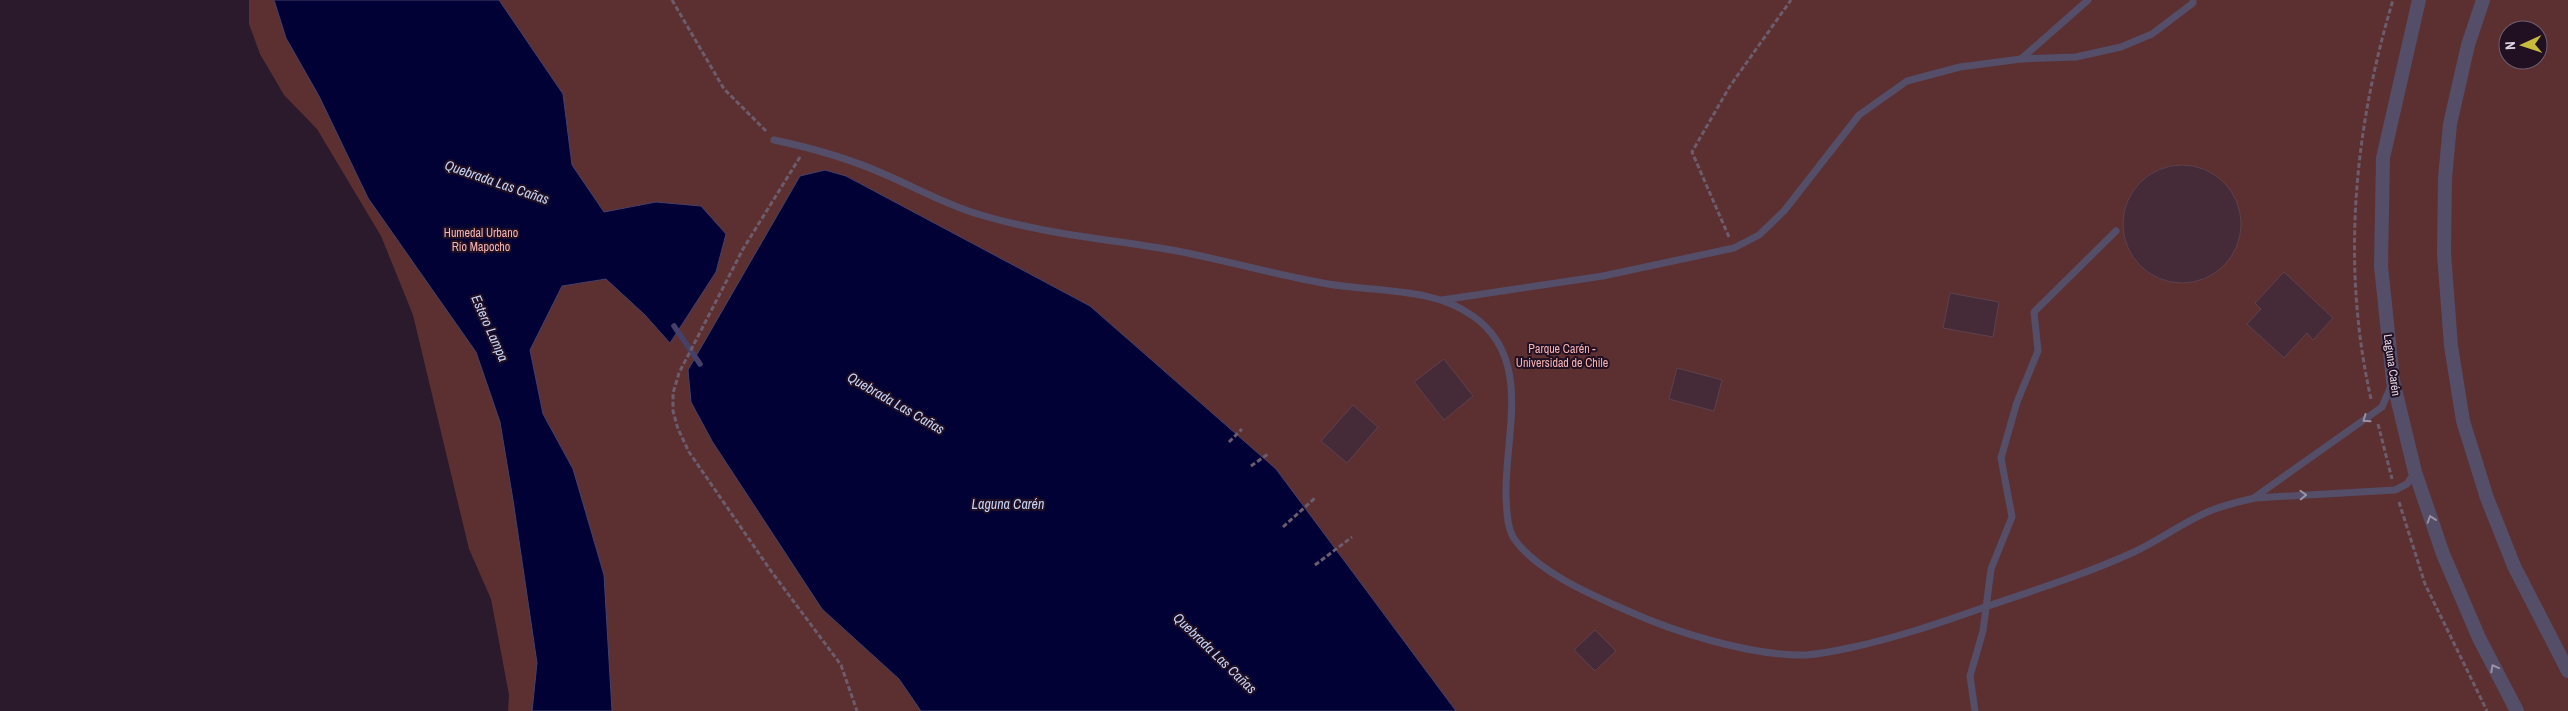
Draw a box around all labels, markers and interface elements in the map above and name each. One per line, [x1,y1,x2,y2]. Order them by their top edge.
north arrow [2498,20,2548,70]
text: N [2501,41,2519,50]
water label: Quebrada Las Cañas [442,156,552,208]
park label: Humedal Urbano Río Mapocho [444,225,518,255]
water label: Estero Lampa [467,292,513,364]
street label: Laguna Carén [2380,333,2404,397]
park label: Parque Carén - Universidad de Chile [1516,341,1608,371]
water label: Quebrada Las Cañas [844,368,948,438]
one-way arrow [2362,413,2372,422]
one-way arrow [2300,490,2308,501]
water label: Laguna Carén [972,495,1044,513]
one-way arrow [2427,515,2437,523]
water label: Quebrada Las Cañas [1169,609,1261,698]
one-way arrow [2490,664,2500,673]

